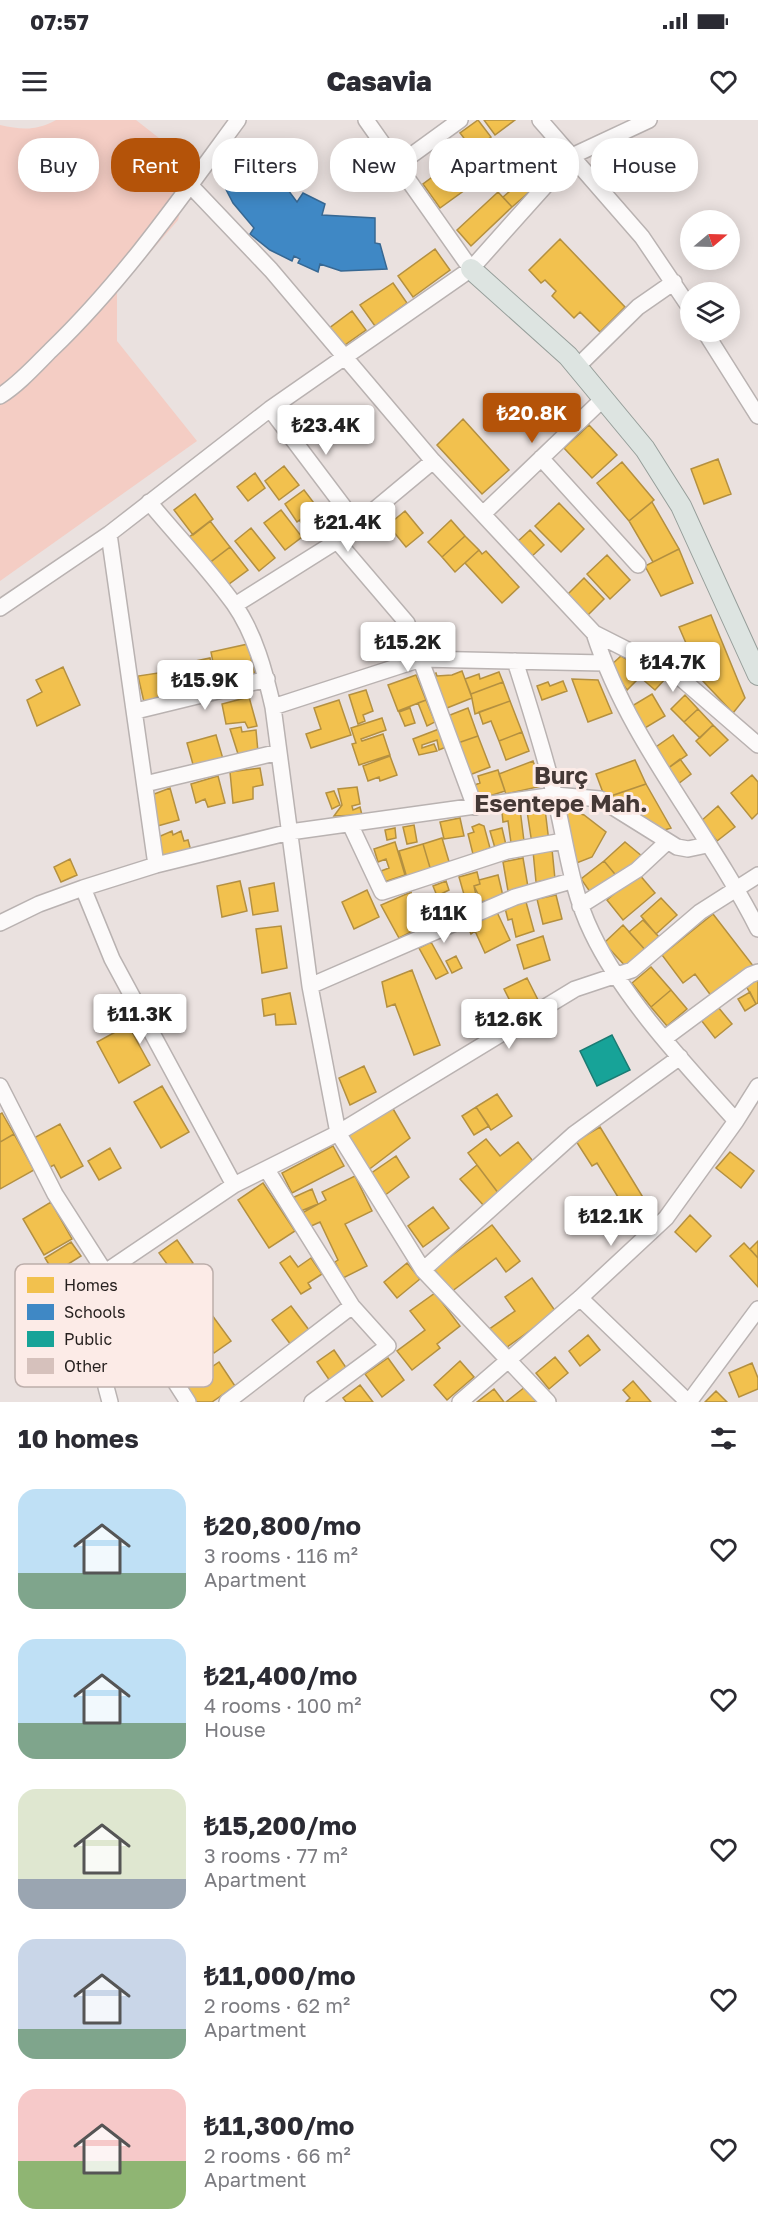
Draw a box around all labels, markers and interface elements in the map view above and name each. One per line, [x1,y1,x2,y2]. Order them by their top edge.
text: 07:57 [30,8,89,35]
icon: menu [18,65,51,98]
text: Casavia [326,65,432,97]
icon: heart [707,65,740,98]
chip: Buy [18,138,99,192]
chip: Rent [111,138,200,192]
chip: Filters [212,138,318,192]
chip: New [330,138,417,192]
chip: Apartment [429,138,579,192]
chip: House [591,138,698,192]
north arrow [680,210,740,270]
map controls [680,210,740,342]
button: layers [680,282,740,342]
pin: ₺20.8K [483,393,581,444]
text: ₺20.8K [497,400,567,424]
pin: ₺23.4K [277,405,375,456]
text: ₺23.4K [291,412,361,436]
pin: ₺21.4K [299,502,397,553]
text: ₺21.4K [314,509,382,533]
pin: ₺15.2K [359,622,457,673]
text: ₺15.2K [374,629,442,653]
pin: ₺14.7K [624,642,722,693]
text: ₺14.7K [640,649,706,673]
pin: ₺15.9K [156,660,254,711]
text: ₺15.9K [171,667,239,691]
district label: Burç Esentepe Mah. [474,760,648,817]
pin: ₺11K [408,893,480,944]
text: ₺11K [421,900,467,924]
pin: ₺11.3K [91,994,189,1045]
pin: ₺12.6K [460,999,558,1050]
text: ₺11.3K [107,1001,173,1025]
text: ₺12.6K [475,1006,543,1030]
pin: ₺12.1K [562,1196,660,1247]
text: ₺12.1K [578,1203,644,1227]
legend [15,1264,213,1387]
text: Homes [64,1275,118,1295]
text: Schools [64,1302,126,1322]
text: Public [64,1329,112,1349]
text: Other [64,1356,108,1376]
icon: filters [707,1422,740,1455]
text: 10 homes [18,1423,139,1454]
text: ₺20,800/mo [204,1510,361,1541]
icon: home [66,1513,138,1585]
icon: heart [707,1533,740,1566]
text: 3 rooms · 116 m² [204,1543,358,1567]
text: Apartment [204,1567,307,1591]
text: ₺21,400/mo [204,1660,357,1691]
icon: home [66,1663,138,1735]
icon: heart [707,1683,740,1716]
text: 4 rooms · 100 m² [204,1693,362,1717]
text: House [204,1717,266,1741]
text: ₺15,200/mo [204,1810,357,1841]
icon: home [66,1813,138,1885]
icon: heart [707,1833,740,1866]
text: 3 rooms · 77 m² [204,1843,348,1867]
text: Apartment [204,1867,307,1891]
text: ₺11,000/mo [204,1960,356,1991]
icon: home [66,1963,138,2035]
icon: heart [707,1983,740,2016]
text: 2 rooms · 62 m² [204,1993,350,2017]
text: Apartment [204,2017,307,2041]
text: ₺11,300/mo [204,2110,354,2141]
icon: home [66,2113,138,2185]
icon: heart [707,2133,740,2166]
text: 2 rooms · 66 m² [204,2143,351,2167]
text: Apartment [204,2167,307,2191]

